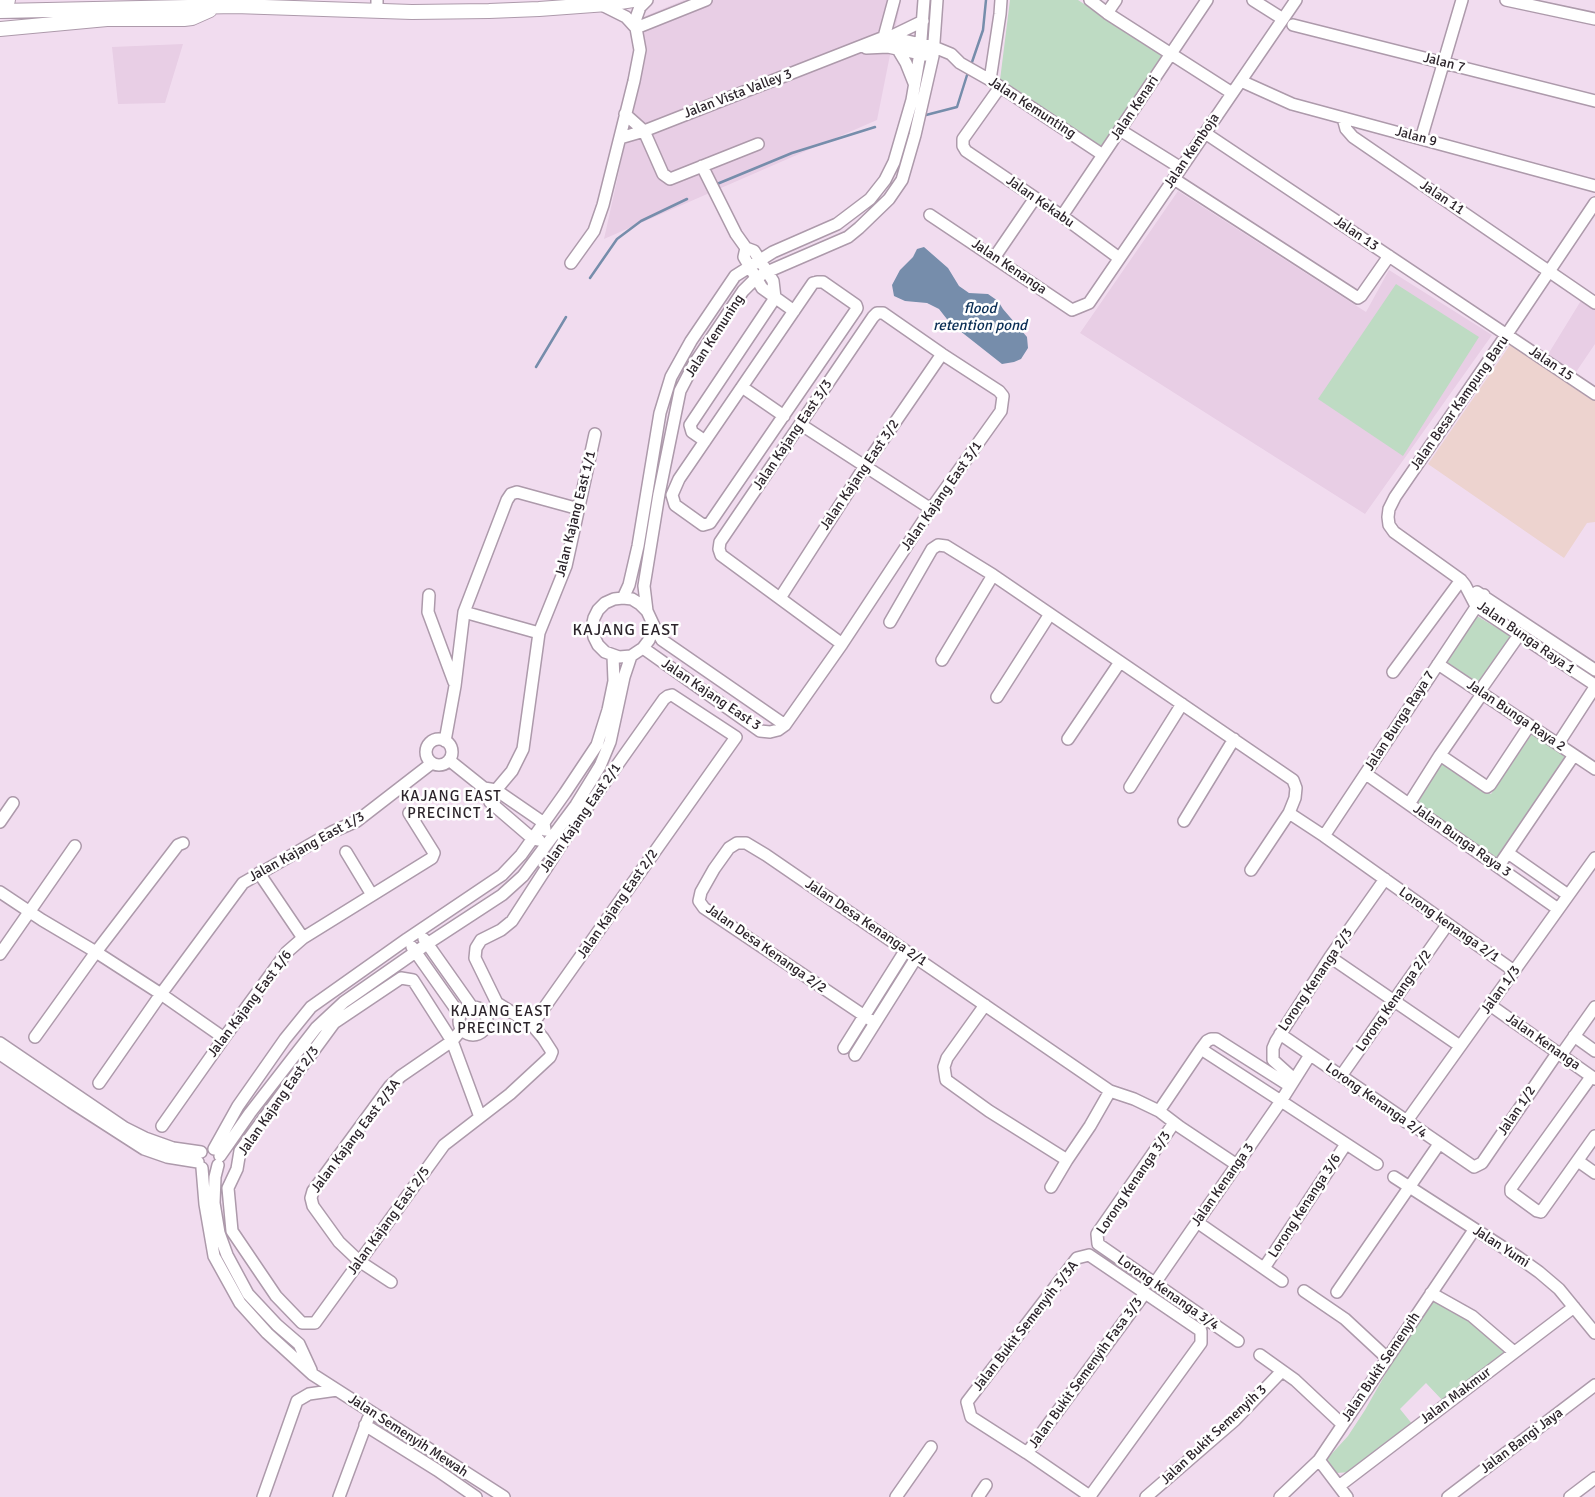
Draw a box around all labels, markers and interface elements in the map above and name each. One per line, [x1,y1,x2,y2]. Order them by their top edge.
street label: Jalan 7 [1421,50,1467,76]
street label: Jalan Vista Valley 3 [682,66,794,122]
street label: Jalan Kenari [1107,73,1163,143]
street label: Jalan Kemunting [985,74,1079,142]
street label: Jalan Kemboja [1161,110,1223,192]
street label: Jalan 9 [1393,123,1439,151]
street label: Jalan Kekabu [1003,172,1077,232]
street label: Jalan 11 [1417,177,1467,219]
street label: Jalan 13 [1331,213,1381,255]
street label: Jalan Kenanga [968,236,1050,298]
street label: Jalan Kemuning [682,291,748,381]
water label: flood retention pond [933,300,1027,335]
street label: Jalan Besar Kampung Baru [1407,333,1513,473]
street label: Jalan 15 [1526,343,1576,385]
street label: Jalan Kajang East 3/3 [750,377,836,493]
street label: Jalan Kajang East 3/2 [817,417,903,533]
street label: Jalan Kajang East 3/1 [898,438,986,554]
street label: Jalan Kajang East 1/1 [552,449,600,579]
street label: Jalan Bunga Raya 1 [1474,598,1578,678]
district label: KAJANG EAST [571,621,681,641]
street label: Jalan Kajang East 3 [658,656,764,734]
street label: Jalan Bunga Raya 7 [1361,668,1439,774]
street label: Jalan Bunga Raya 2 [1463,677,1569,755]
street label: Jalan Kajang East 2/1 [537,760,625,876]
district label: KAJANG EAST PRECINCT 1 [399,788,503,823]
street label: Jalan Bunga Raya 3 [1410,801,1514,881]
street label: Jalan Kajang East 1/3 [246,808,368,886]
street label: Jalan Kajang East 2/2 [574,846,662,962]
street label: Jalan Desa Kenanga 2/1 [802,876,930,970]
street label: Lorong kenanga 2/1 [1395,884,1503,966]
street label: Jalan Desa Kenanga 2/2 [702,901,830,997]
street label: Lorong Kenanga 2/3 [1275,925,1357,1035]
street label: Jalan Kajang East 1/6 [204,947,296,1061]
street label: Lorong Kenanga 2/2 [1353,947,1435,1055]
street label: Jalan 1/3 [1478,962,1524,1018]
district label: KAJANG EAST PRECINCT 2 [449,1003,553,1038]
street label: Jalan Kenanga [1503,1010,1583,1074]
street label: Jalan Kajang East 2/3 [235,1043,323,1159]
street label: Lorong Kenanga 2/4 [1322,1060,1430,1142]
street label: Jalan Kajang East 2/3A [308,1076,404,1196]
street label: Jalan 1/2 [1494,1083,1540,1139]
street label: Lorong Kenanga 3/3 [1093,1128,1175,1238]
street label: Jalan Kenanga 3 [1188,1140,1258,1230]
street label: Lorong Kenanga 3/6 [1265,1151,1345,1261]
street label: Jalan Kajang East 2/5 [344,1164,434,1278]
street label: Jalan Yumi [1470,1223,1532,1271]
street label: Lorong Kenanga 3/4 [1114,1252,1222,1334]
street label: Jalan Bukit Semenyih 3/3A [970,1257,1082,1395]
street label: Jalan Bukit Semenyih Fasa 3/3 [1026,1294,1146,1452]
street label: Jalan Bukit Semenyih [1338,1309,1424,1425]
street label: Jalan Makmur [1417,1364,1495,1428]
street label: Jalan Bukit Semenyih 3 [1158,1382,1270,1488]
street label: Jalan Semenyih Mewah [345,1391,471,1481]
street label: Jalan Bangi Jaya [1478,1405,1566,1477]

